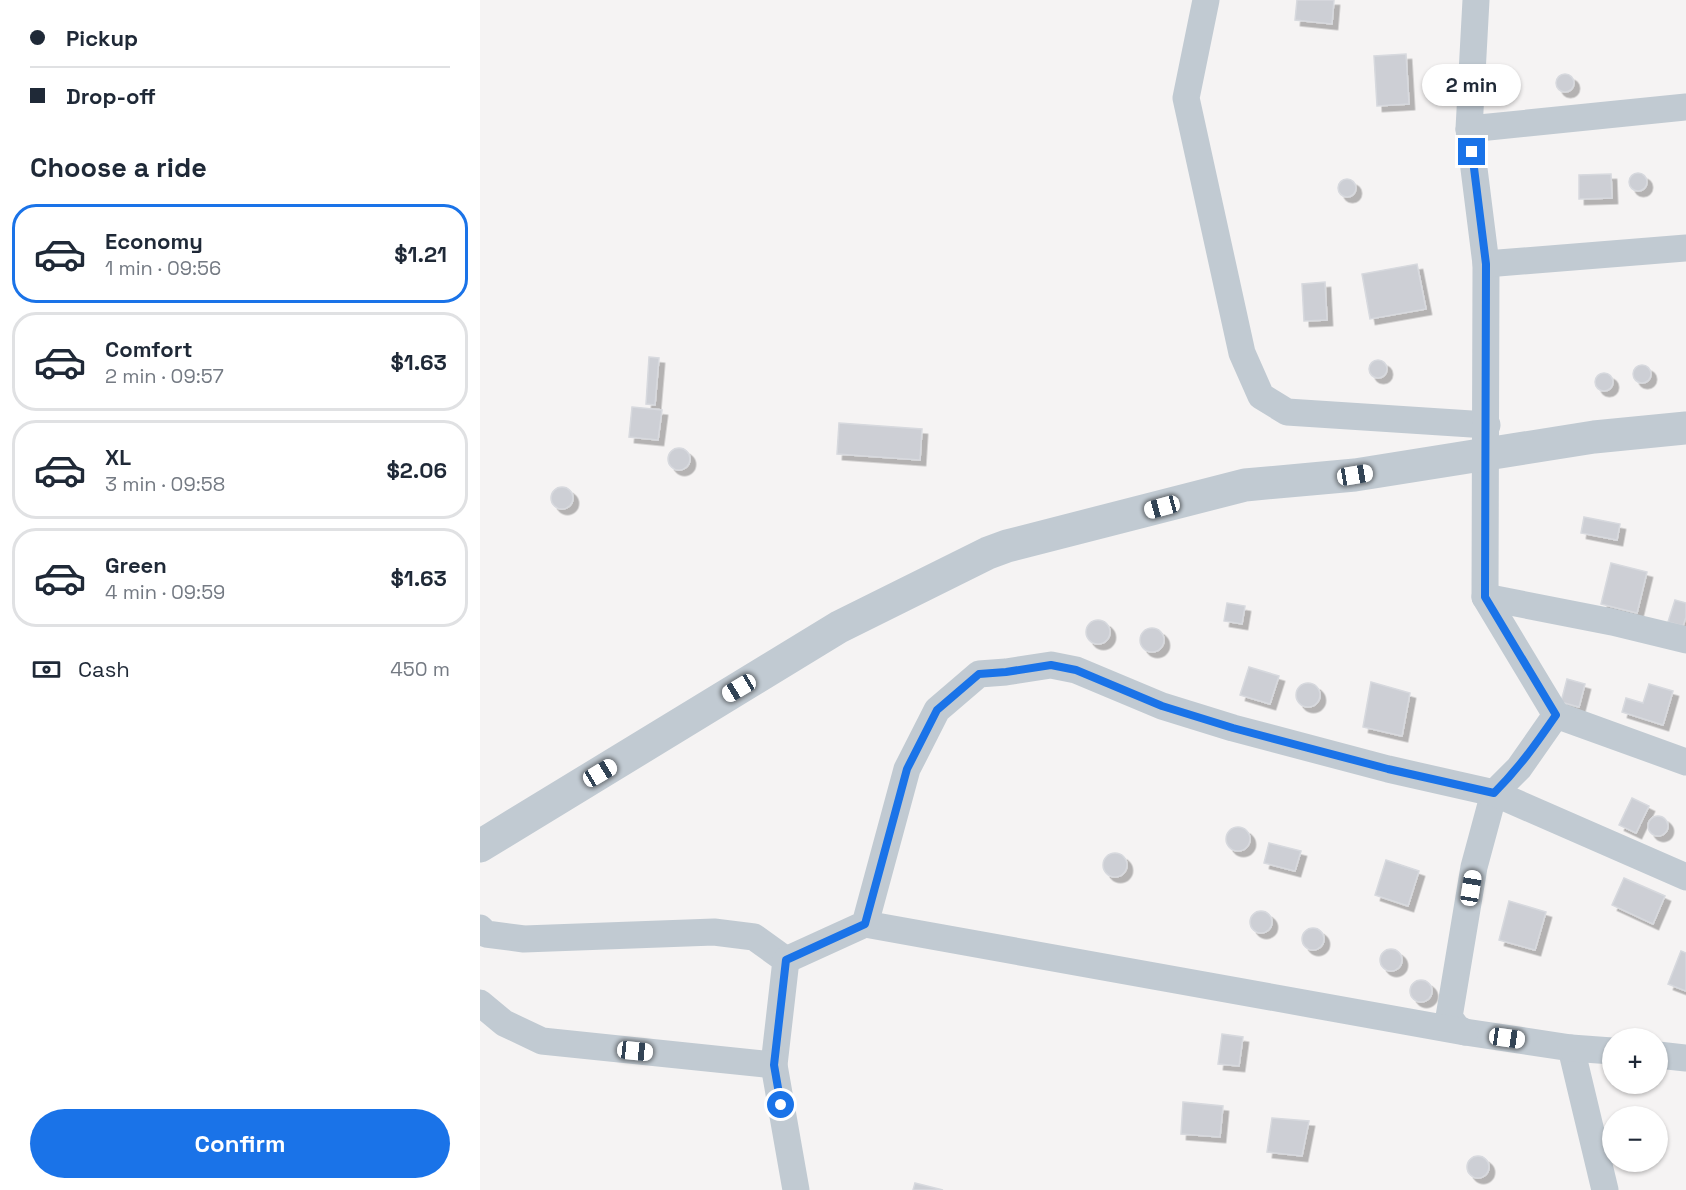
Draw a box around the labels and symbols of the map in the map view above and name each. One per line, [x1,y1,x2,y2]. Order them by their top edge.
callout: 2 min [1422,65,1522,107]
route end [1458,138,1485,165]
car [1336,463,1374,487]
car [1142,494,1182,520]
car [719,671,759,705]
car [580,756,620,790]
car [1459,869,1483,907]
car [1488,1027,1526,1049]
car [616,1040,654,1062]
route start [767,1091,794,1118]

